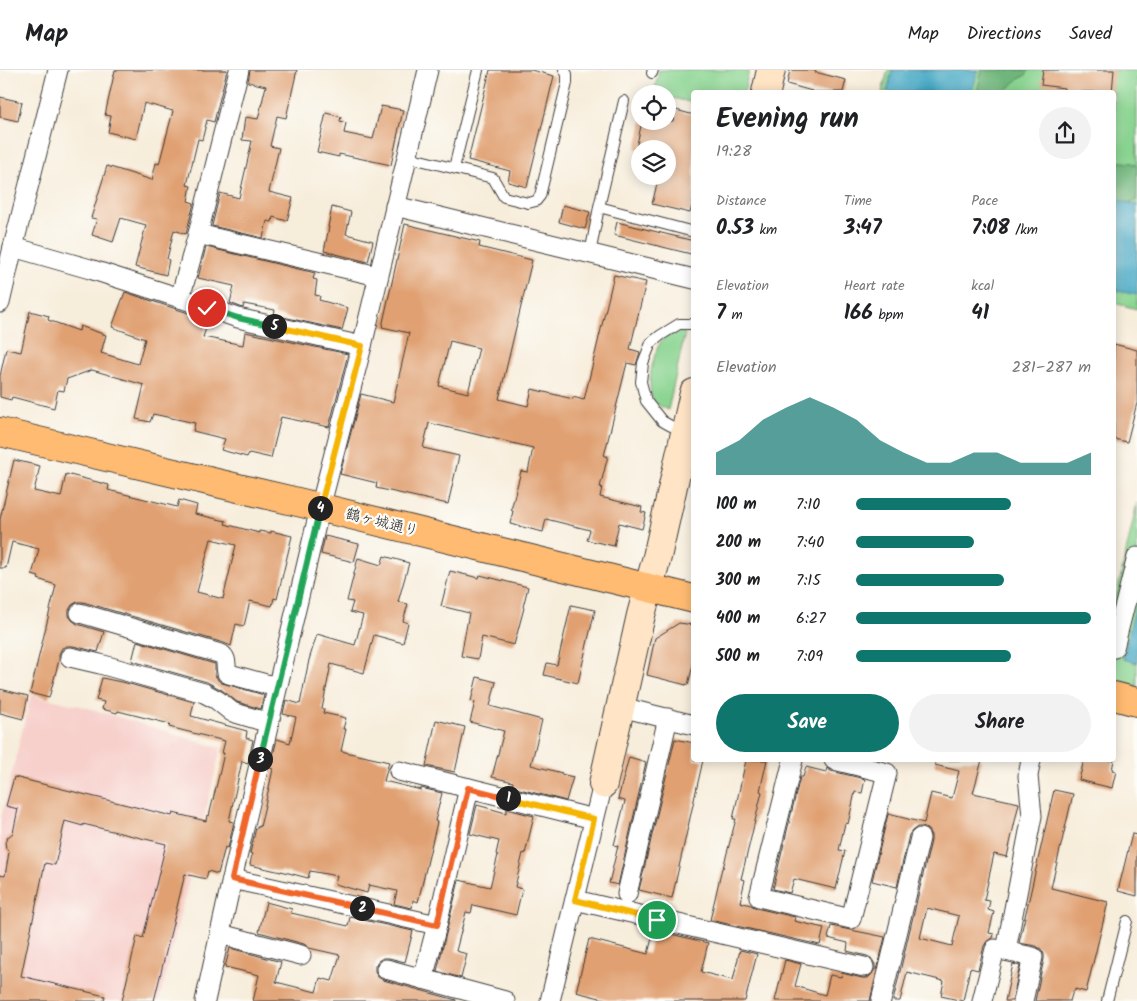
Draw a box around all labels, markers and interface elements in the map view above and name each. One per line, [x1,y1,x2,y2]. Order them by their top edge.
text: Map [25,15,68,54]
text: Map [907,20,939,49]
text: Directions [967,20,1041,49]
text: Saved [1069,20,1112,49]
map controls [631,85,676,185]
button: locate [631,85,676,130]
text: Evening run [716,97,859,142]
button: share [1039,107,1091,159]
text: 19:28 [716,139,752,164]
button: layers [631,140,676,185]
text: Distance [716,190,766,212]
text: Time [844,190,872,212]
text: Pace [971,190,998,212]
text: 0.53 [716,212,754,245]
text: 3:47 [844,212,882,245]
text: 7:08 [971,212,1010,245]
text: km [754,219,777,241]
text: /km [1010,219,1038,241]
text: Elevation [716,275,769,297]
text: Heart rate [844,275,905,297]
text: kcal [971,275,994,297]
pin [186,287,228,329]
icon: check [193,294,221,322]
text: 7 [716,297,726,330]
text: 166 [844,297,873,330]
text: 41 [971,297,989,330]
text: m [726,304,743,326]
text: bpm [873,304,904,326]
pin: 5 [262,314,286,338]
text: 5 [271,315,278,337]
text: Elevation [716,355,777,380]
text: 281–287 m [1012,355,1091,380]
text: 100 m [716,492,757,517]
text: 7:10 [796,492,820,517]
pin: 4 [308,496,332,520]
text: 4 [317,497,324,519]
street label: 鶴ヶ城通り [343,502,421,544]
text: 200 m [716,530,761,555]
text: 7:40 [796,530,824,555]
text: 300 m [716,568,760,593]
text: 7:15 [796,568,821,593]
text: 400 m [716,606,760,631]
text: 6:27 [796,606,826,631]
text: 500 m [716,644,760,669]
text: 7:09 [796,644,823,669]
button: Save [716,694,899,752]
button: Share [909,694,1091,752]
pin: 3 [248,746,272,772]
text: 3 [257,748,264,770]
pin: 1 [496,786,520,810]
text: 1 [506,787,511,809]
pin: 2 [350,896,374,920]
text: 2 [358,897,367,919]
pin [636,899,678,941]
icon: arrive [643,906,671,934]

